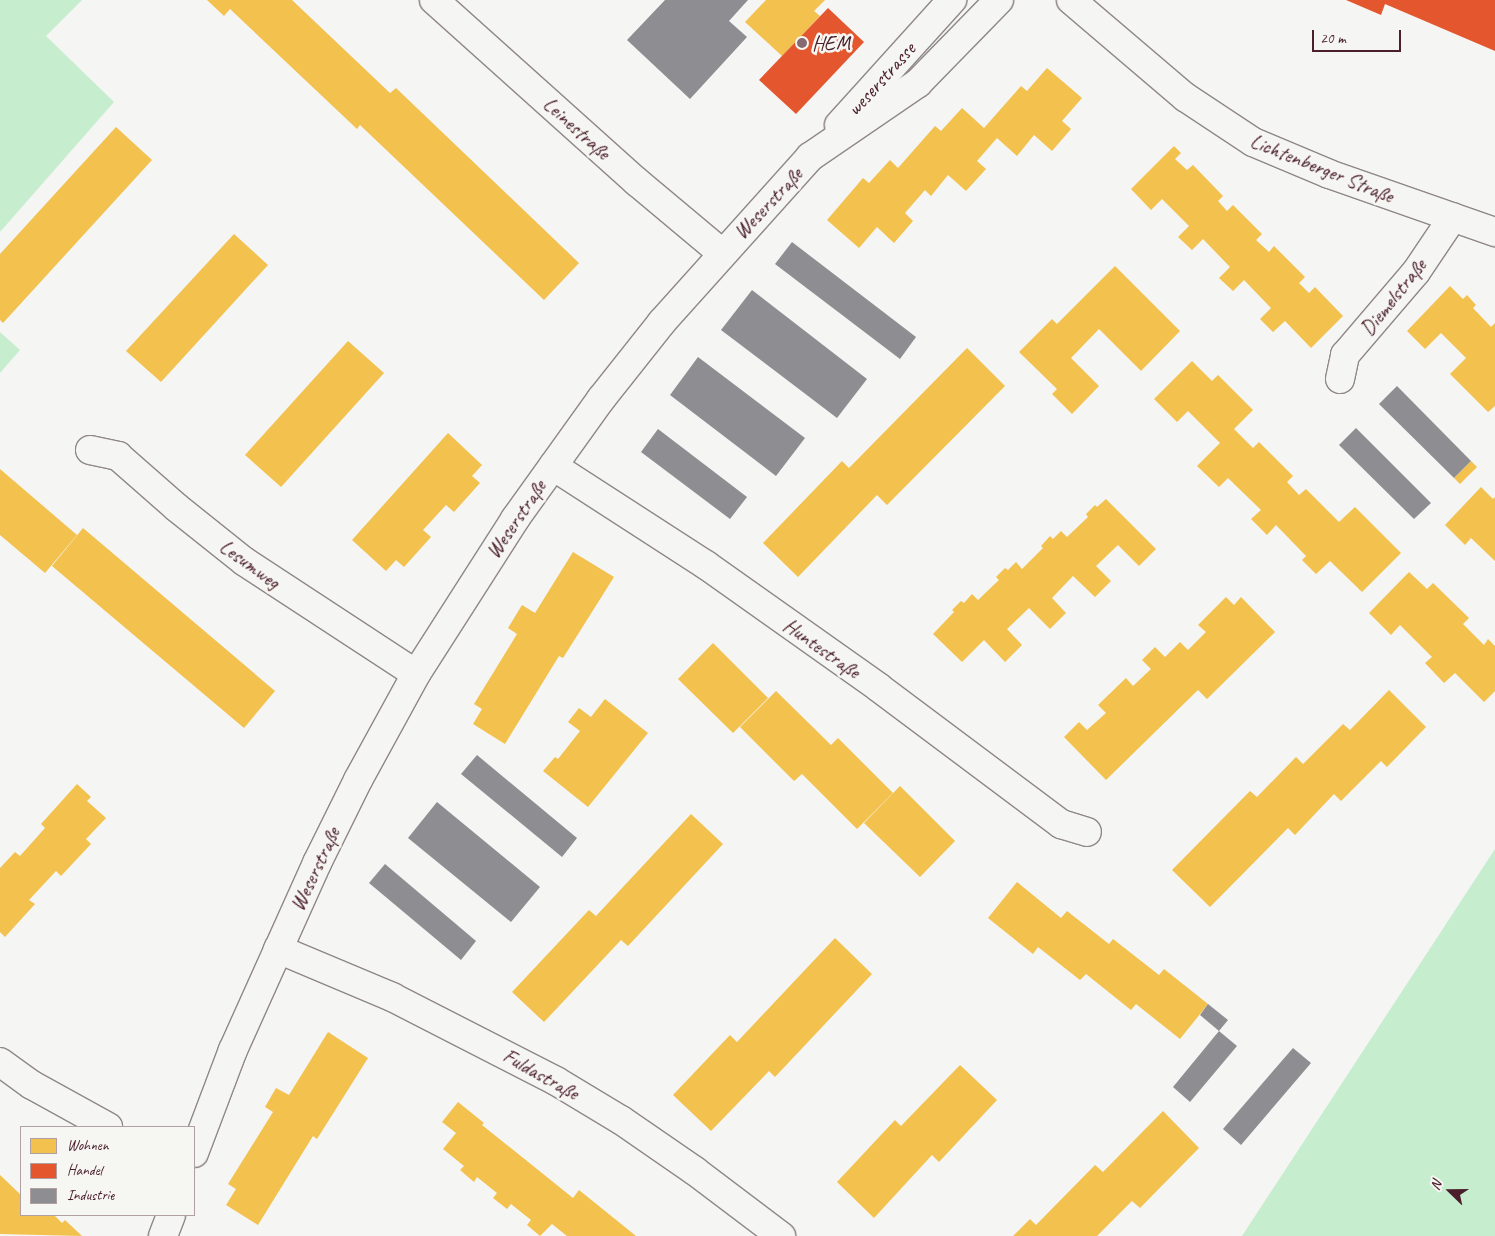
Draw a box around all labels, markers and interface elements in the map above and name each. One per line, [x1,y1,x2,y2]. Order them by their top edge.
scale bar [1315,20,1404,52]
text: 20 m [1320,29,1346,48]
place label: HEM [812,30,850,56]
marker: HEM [796,37,808,49]
street label: weserstrasse [841,37,921,121]
street label: Leinestraße [538,91,616,165]
street label: Lichtenberger Straße [1246,128,1398,208]
street label: Weserstraße [728,162,808,244]
street label: Diemelstraße [1354,254,1432,340]
street label: Weserstraße [481,475,551,563]
street label: Lesumweg [215,534,285,594]
street label: Huntestraße [779,612,865,684]
street label: Weserstraße [285,823,345,915]
street label: Fuldastraße [499,1043,583,1105]
legend [20,1126,195,1216]
text: Wohnen [67,1136,108,1155]
text: Handel [67,1161,102,1180]
north arrow [1425,1166,1475,1216]
text: N [1426,1178,1445,1192]
text: Industrie [67,1186,114,1205]

